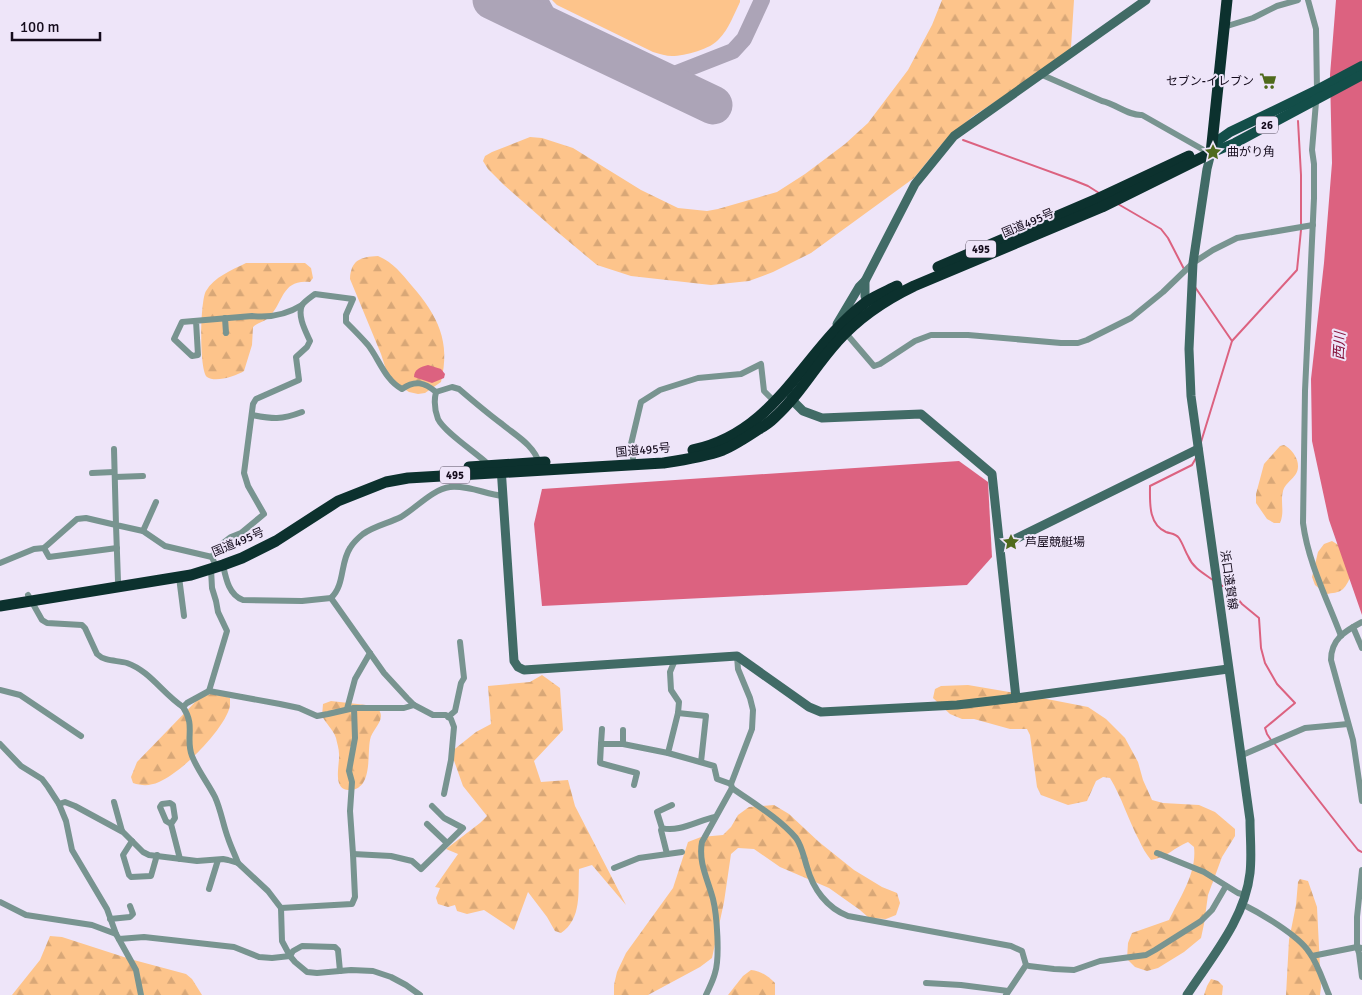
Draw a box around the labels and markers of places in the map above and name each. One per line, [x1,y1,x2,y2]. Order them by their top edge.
supermarket icon: セブン-イレブン [1258,71,1278,91]
place label: セブン-イレブン [1166,74,1254,89]
place icon: 曲がり角 [1203,142,1223,162]
place label: 曲がり角 [1227,145,1275,160]
place icon: 芦屋競艇場 [1001,532,1021,552]
place label: 芦屋競艇場 [1025,535,1085,550]

